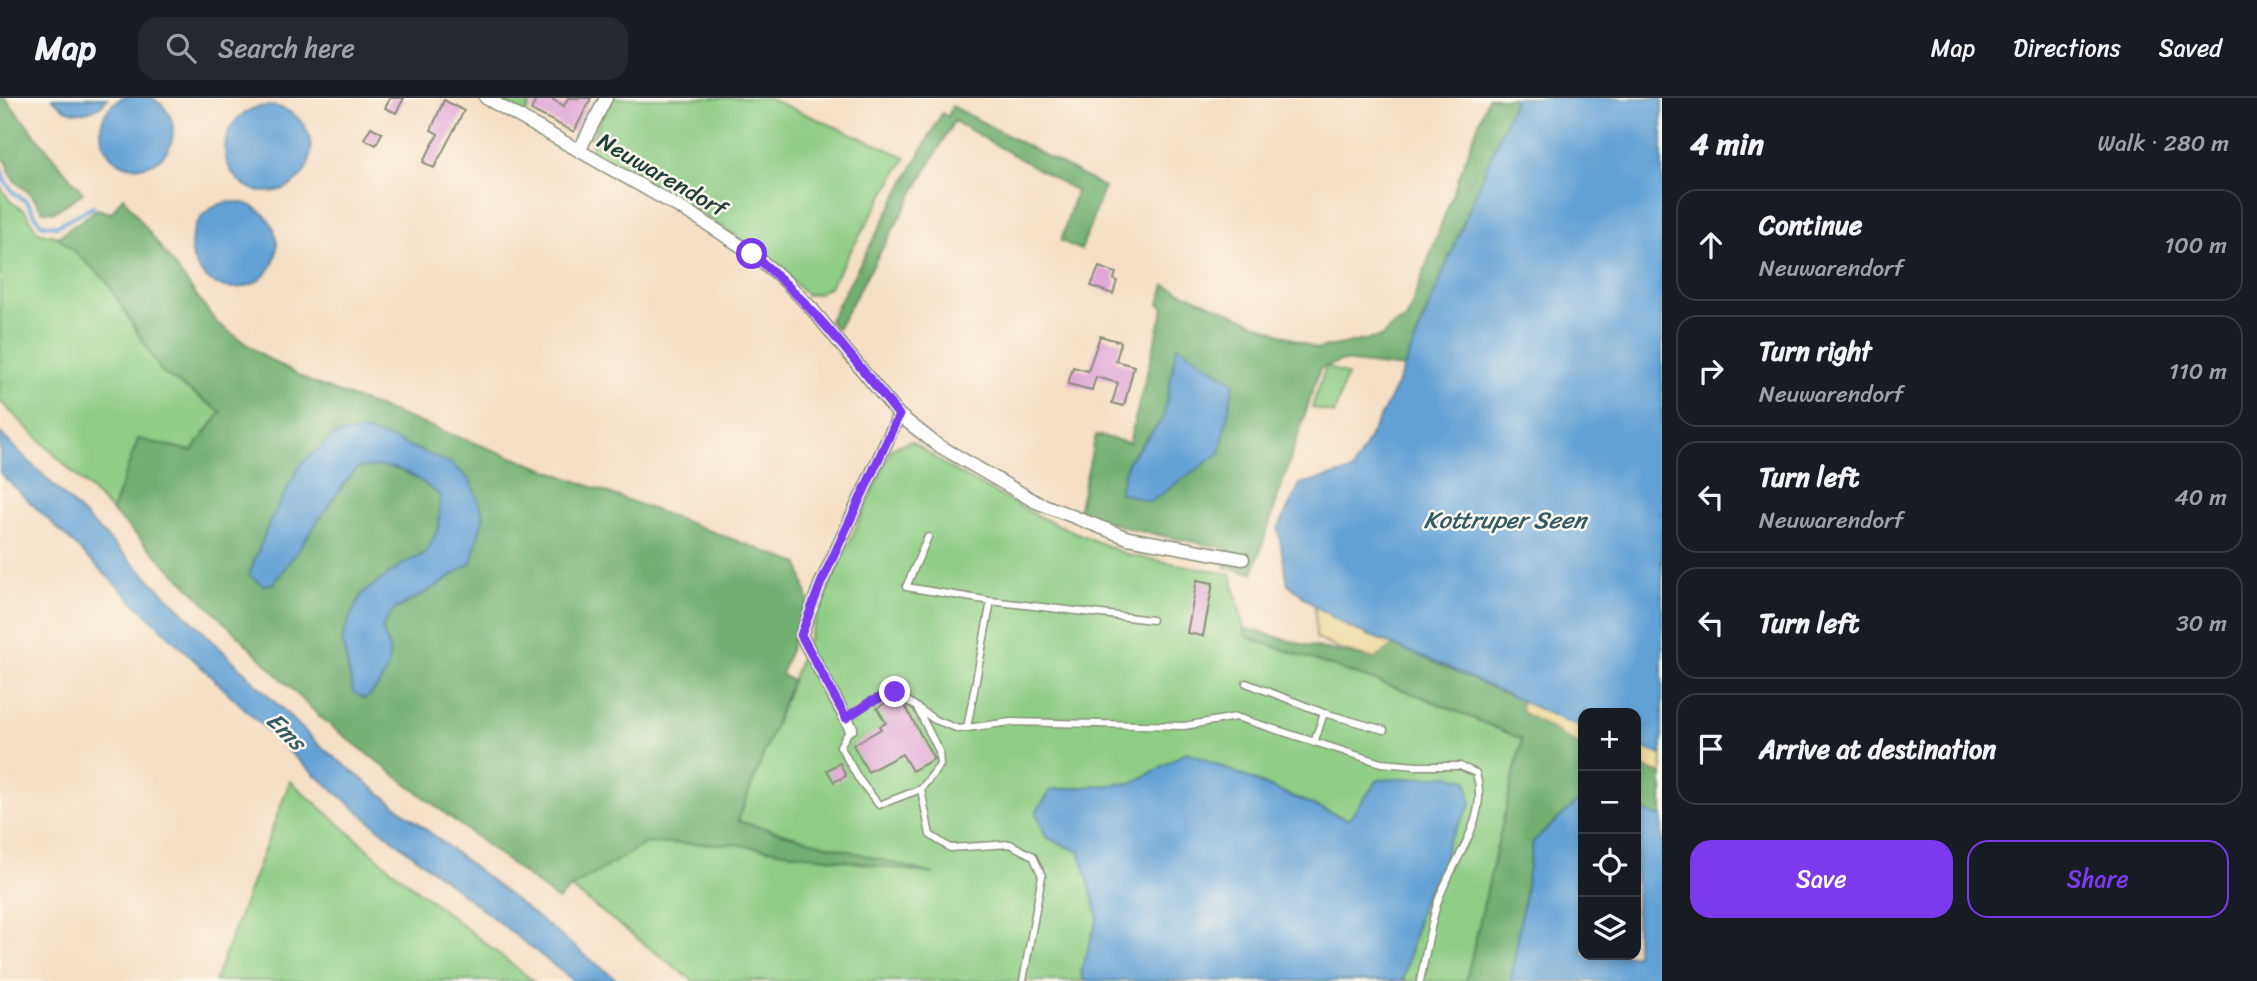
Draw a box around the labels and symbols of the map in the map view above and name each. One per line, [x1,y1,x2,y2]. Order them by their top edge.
street label: Neuwarendorf [589,121,737,230]
route start [736,238,767,269]
water label: Kottruper Seen [1424,499,1589,541]
route end [879,676,910,707]
water label: Ems [256,701,318,763]

